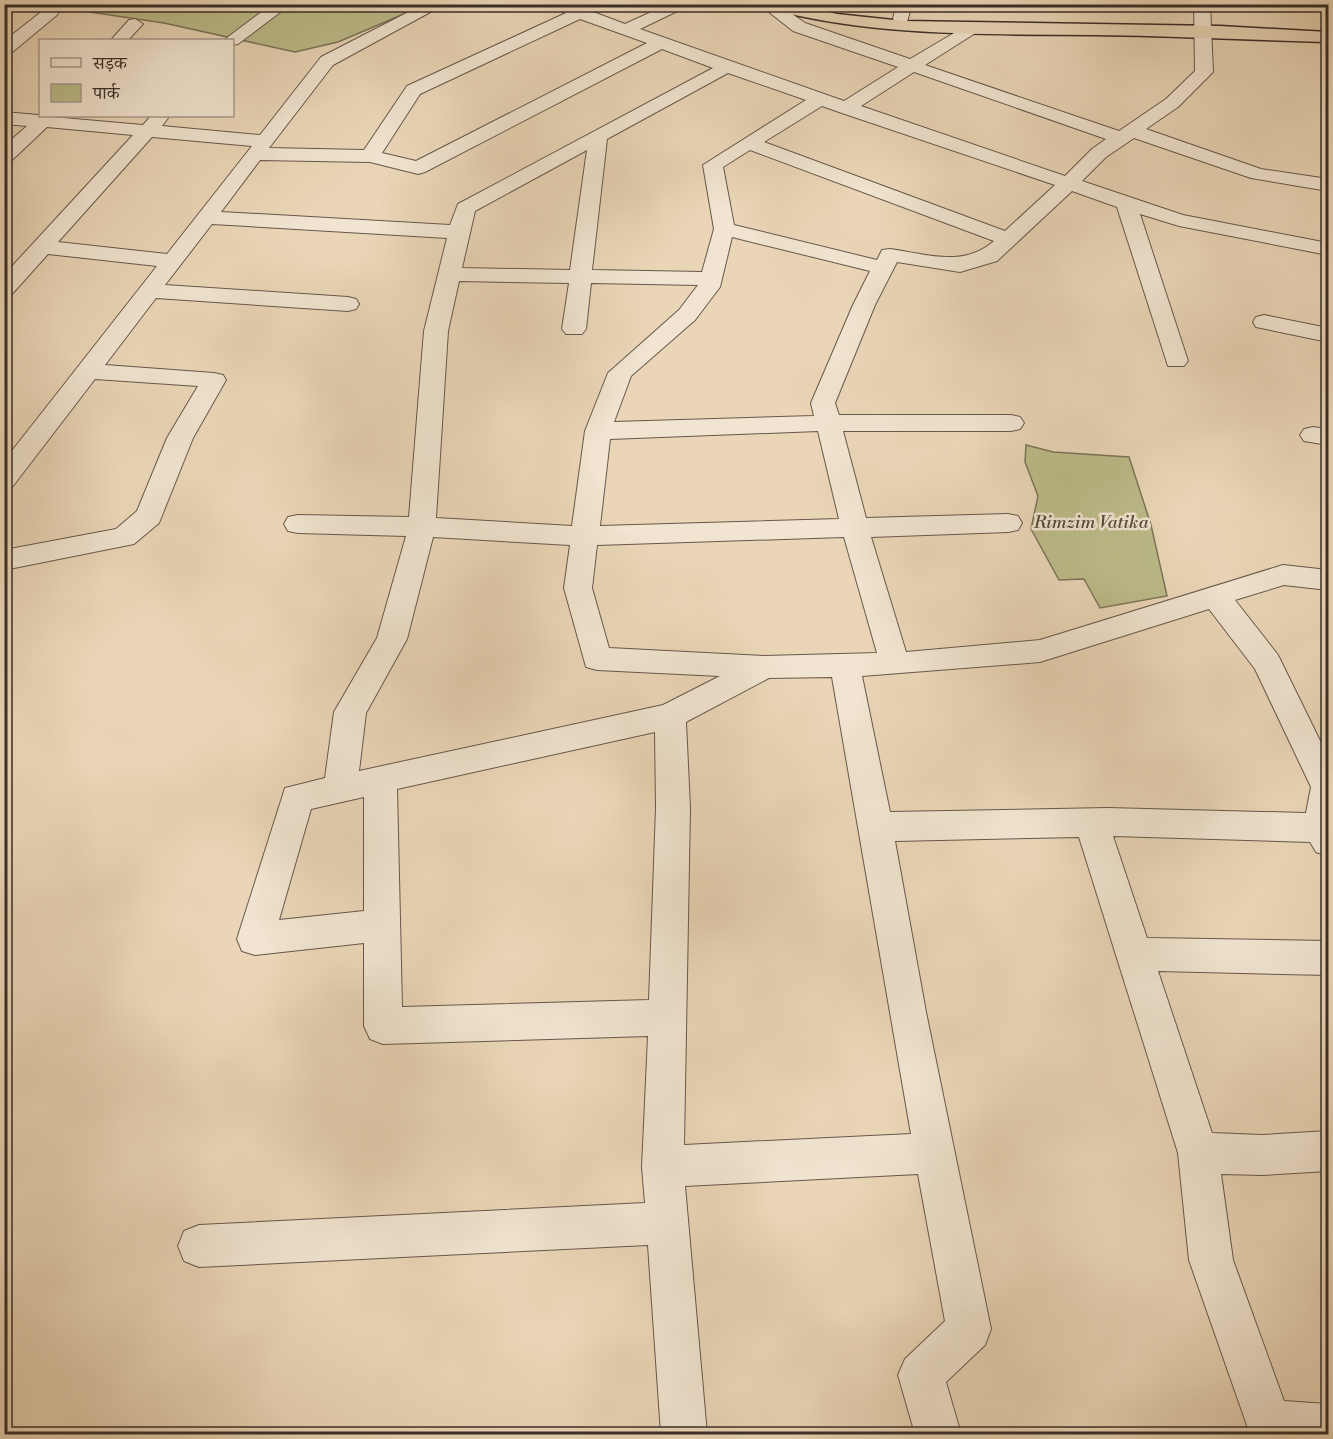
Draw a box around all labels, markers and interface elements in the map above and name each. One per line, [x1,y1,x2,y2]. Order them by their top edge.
legend [39,39,234,117]
text: सड़क [92,52,128,75]
text: पार्क [92,82,121,105]
park label: Rimzim Vatika [1033,511,1149,534]

